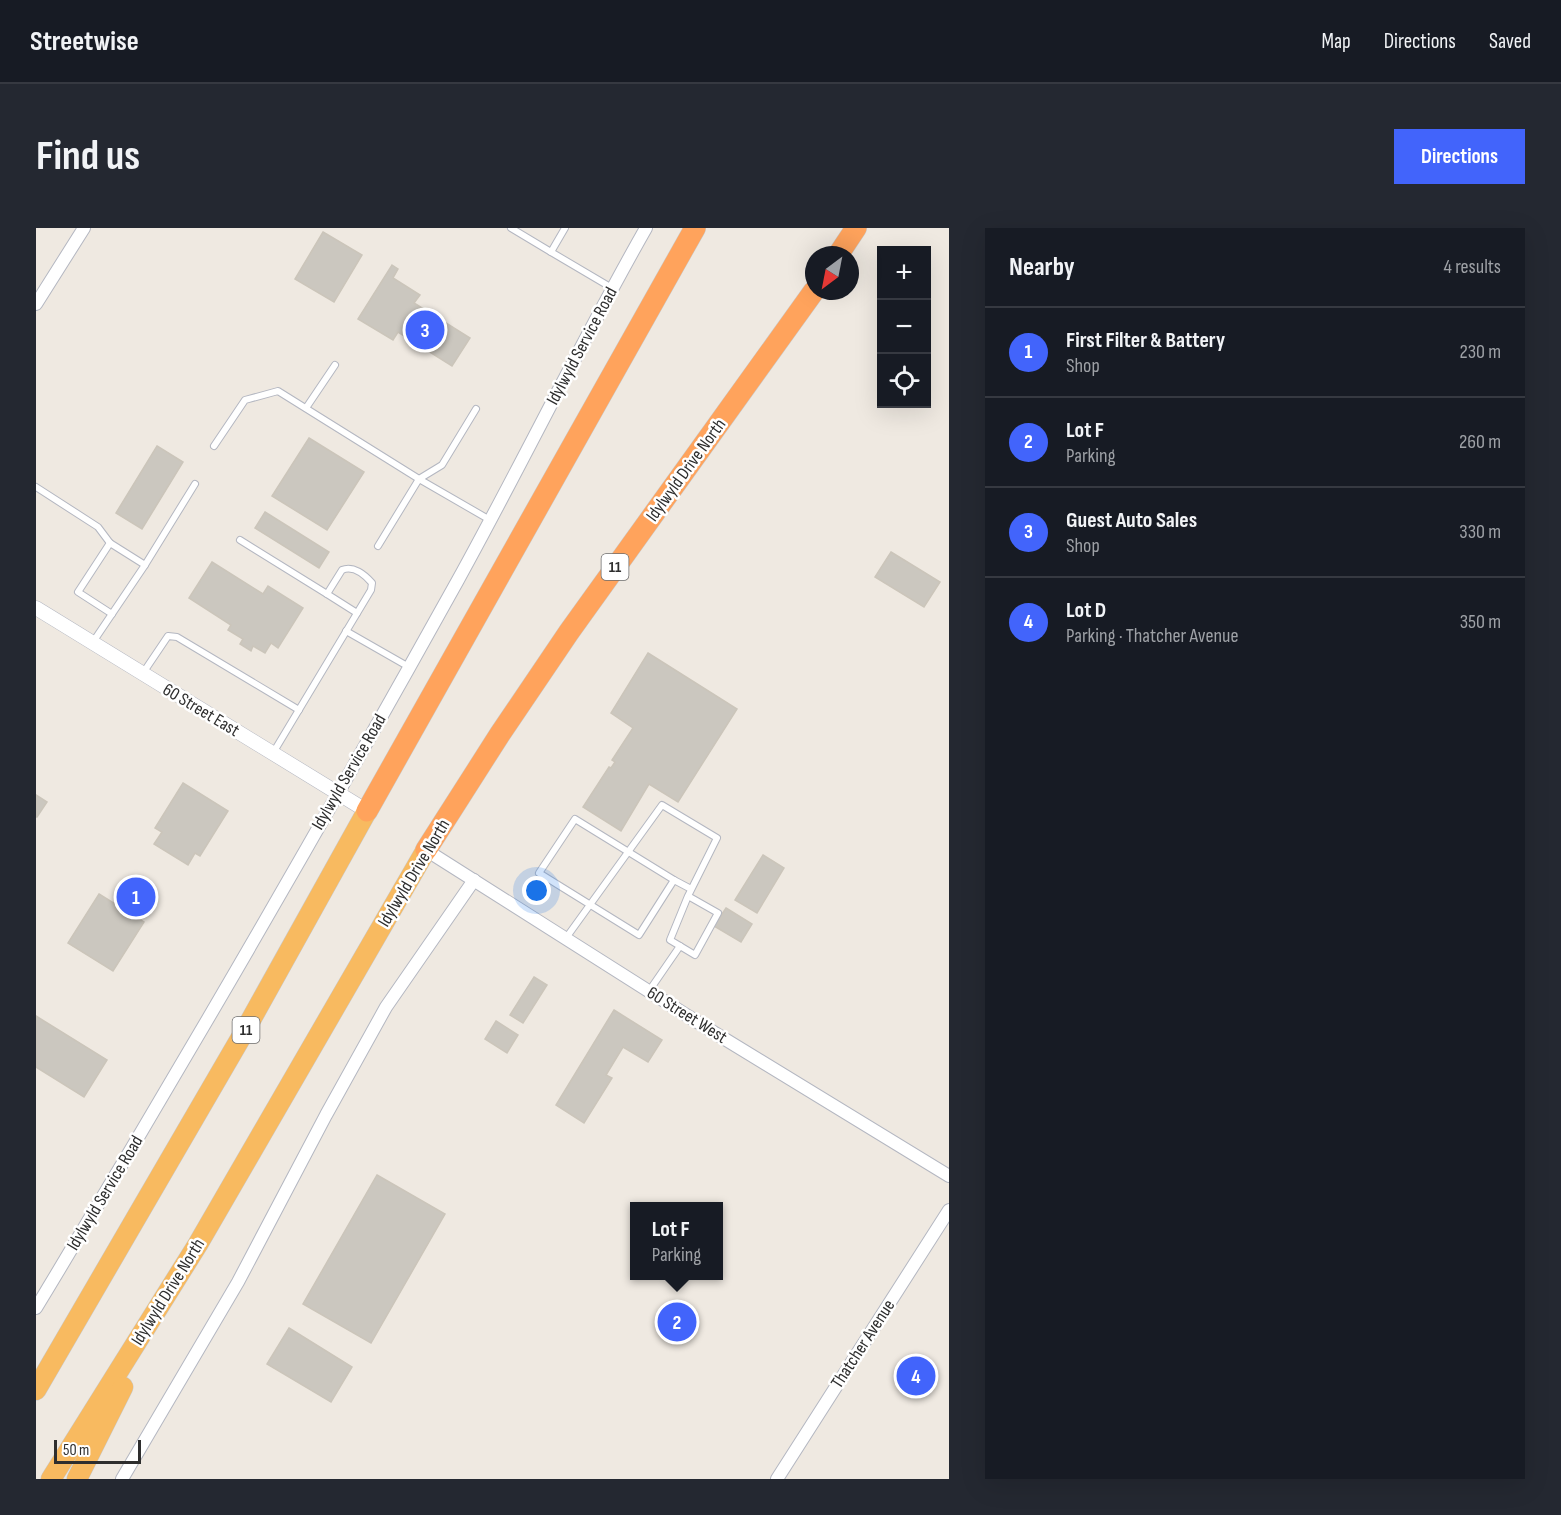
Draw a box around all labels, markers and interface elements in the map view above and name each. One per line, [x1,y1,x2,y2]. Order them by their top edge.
text: Streetwise [30,25,139,58]
text: Map [1321,29,1351,54]
text: Directions [1384,29,1456,54]
text: Saved [1489,29,1531,54]
button: Directions [1394,129,1525,184]
text: Find us [36,131,140,182]
north arrow [805,246,859,300]
map controls [877,246,931,408]
button: + [877,246,931,300]
text: Nearby [1009,252,1075,283]
text: 4 results [1444,255,1501,279]
street label: Idylwyld Service Road [542,284,622,408]
button: − [877,300,931,354]
pin: 3 [406,308,444,352]
text: First Filter & Battery [1066,327,1225,354]
text: 1 [1025,340,1032,364]
text: 230 m [1459,340,1501,364]
button: locate [877,354,931,408]
text: Shop [1066,354,1100,378]
street label: Idylwyld Drive North [642,415,730,525]
text: Lot F [1066,417,1104,444]
text: 2 [1024,430,1033,454]
text: 260 m [1459,430,1501,454]
text: Parking [1066,444,1116,468]
text: Guest Auto Sales [1066,507,1197,534]
text: 3 [1024,520,1033,544]
text: 330 m [1459,520,1501,544]
text: Shop [1066,534,1100,558]
road number: 11 [602,554,628,580]
text: Lot D [1066,597,1106,624]
text: 4 [1024,610,1033,634]
text: 350 m [1460,610,1501,634]
text: Parking · Thatcher Avenue [1066,624,1238,648]
street label: 60 Street East [159,679,244,741]
street label: Idylwyld Service Road [307,710,391,834]
street label: Idylwyld Drive North [374,815,454,931]
pin: 1 [116,874,156,920]
your location [522,876,551,905]
street label: 60 Street West [643,982,731,1048]
road number: 11 [232,1017,260,1043]
street label: Idylwyld Service Road [63,1132,147,1254]
popup [630,1202,723,1280]
text: Lot F [652,1216,690,1243]
street label: Idylwyld Drive North [127,1235,209,1349]
text: Parking [652,1243,701,1267]
street label: Thatcher Avenue [827,1296,899,1392]
pin: 2 [658,1300,696,1344]
pin: 4 [896,1354,936,1398]
scale bar [54,1437,141,1464]
text: 50 m [63,1441,89,1460]

